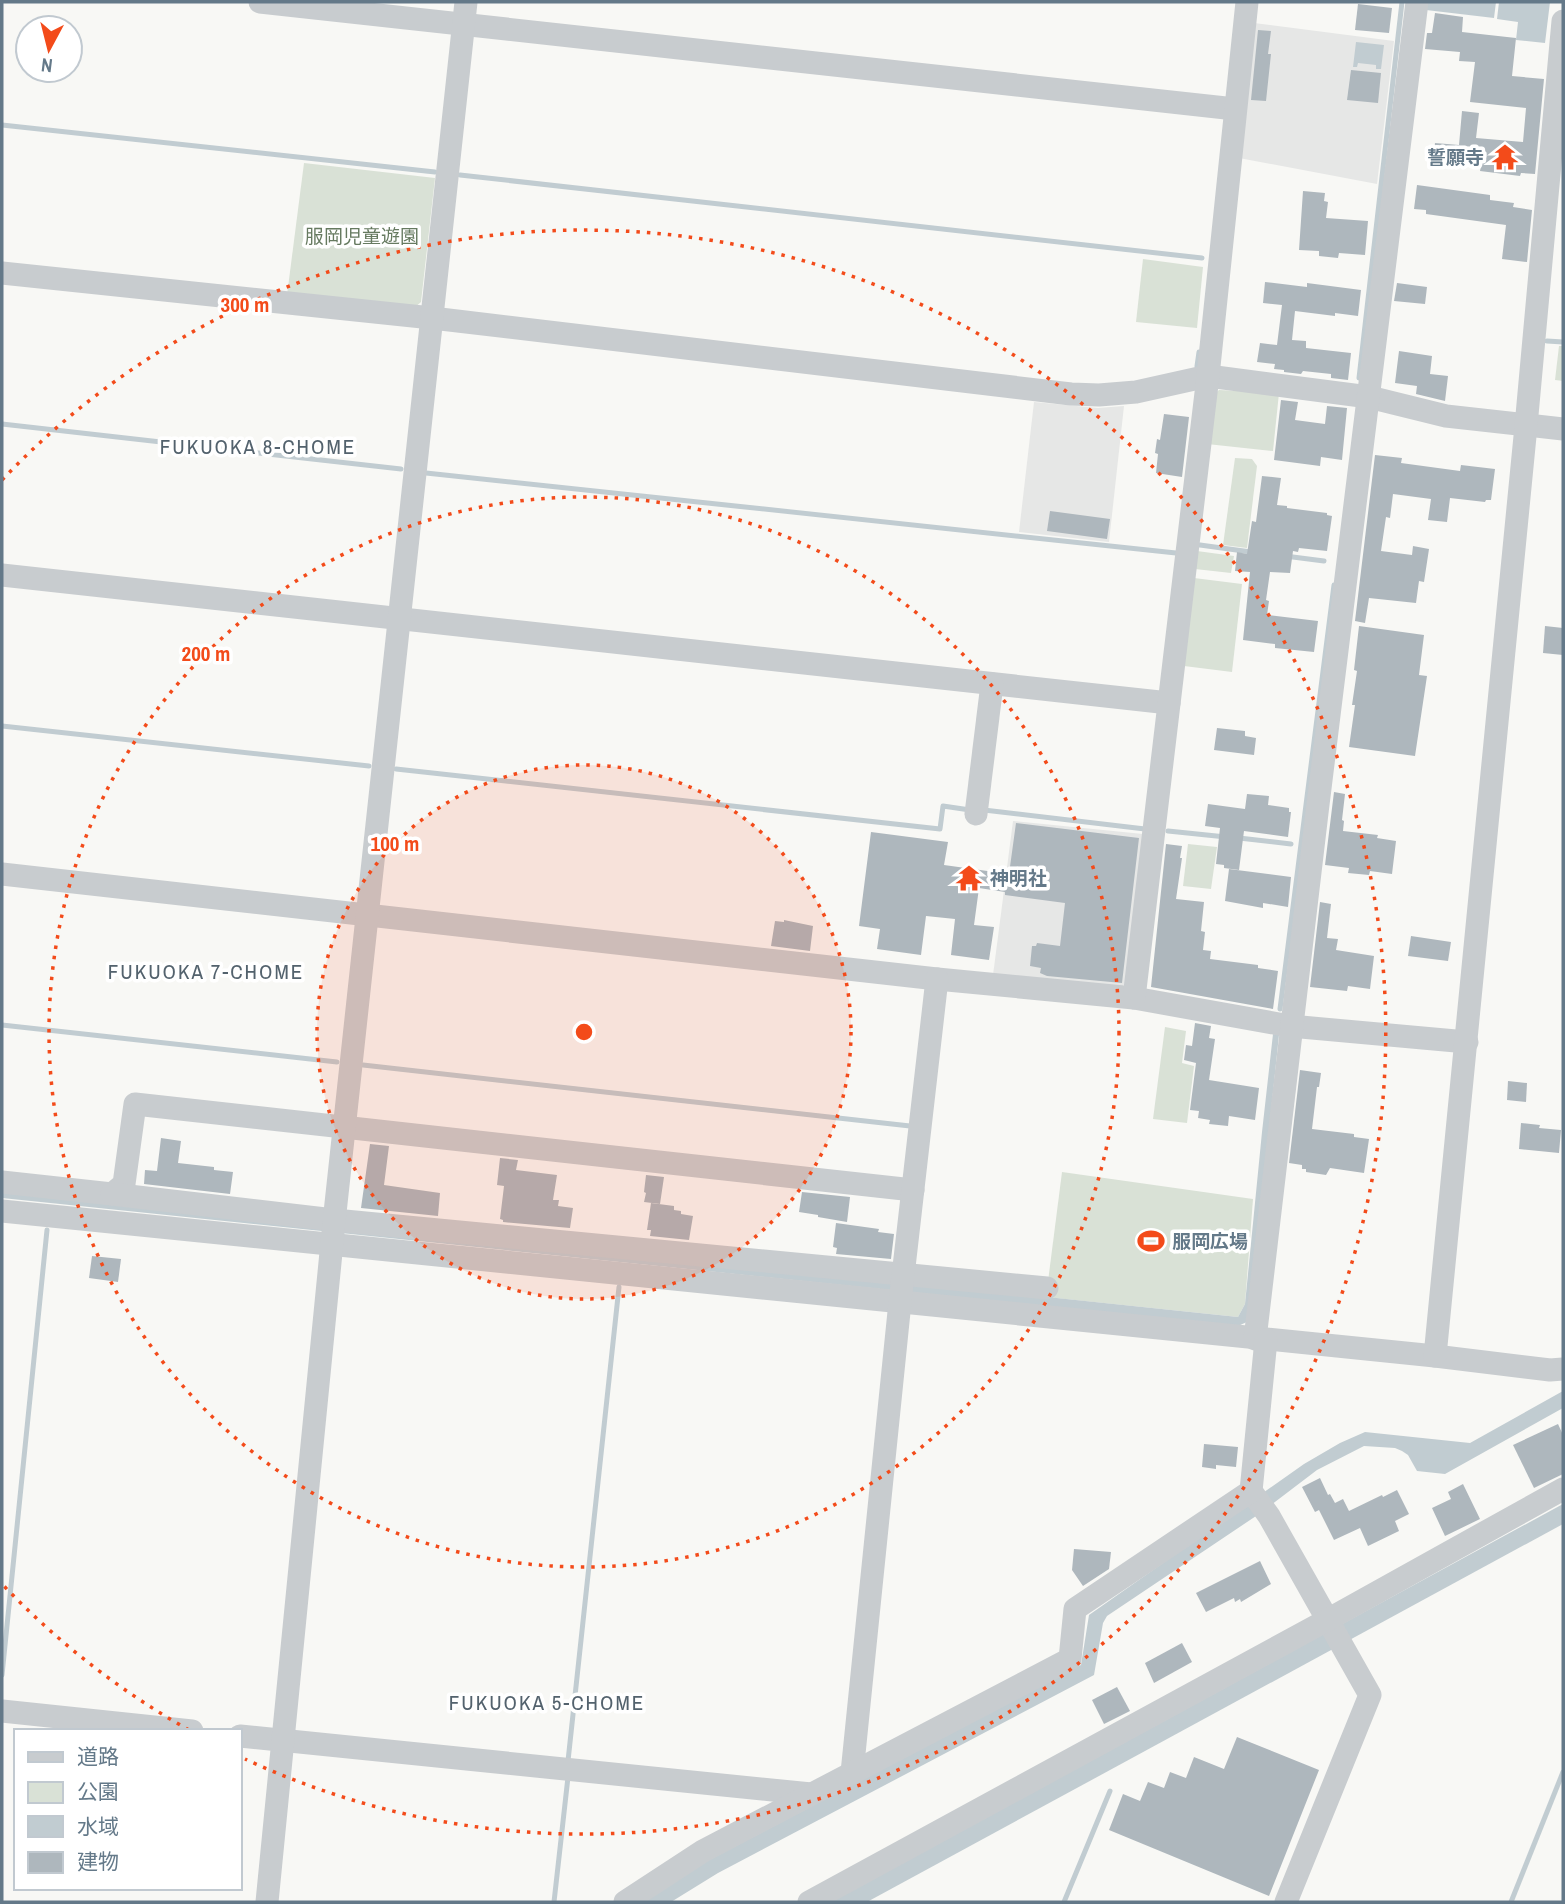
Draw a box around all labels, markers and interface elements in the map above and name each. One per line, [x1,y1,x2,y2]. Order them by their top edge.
north arrow [14,14,84,84]
text: N [40,52,54,79]
temple icon: 誓願寺 [1490,142,1520,172]
place label: 誓願寺 [1427,144,1484,170]
park label: 服岡児童遊園 [305,223,419,249]
text: 300 m [221,290,269,319]
district label: FUKUOKA 8-CHOME [160,432,356,461]
text: 200 m [182,639,230,668]
text: 100 m [371,829,419,858]
temple icon: 神明社 [954,863,984,893]
place label: 神明社 [990,865,1047,891]
district label: FUKUOKA 7-CHOME [108,957,304,986]
centre of rings [572,1020,596,1044]
sports icon: 服岡広場 [1136,1226,1166,1256]
place label: 服岡広場 [1172,1228,1248,1254]
district label: FUKUOKA 5-CHOME [449,1688,645,1717]
legend [14,1729,242,1890]
text: 道路 [77,1742,119,1771]
text: 公園 [77,1777,119,1806]
text: 水域 [77,1812,119,1841]
text: 建物 [77,1847,119,1876]

